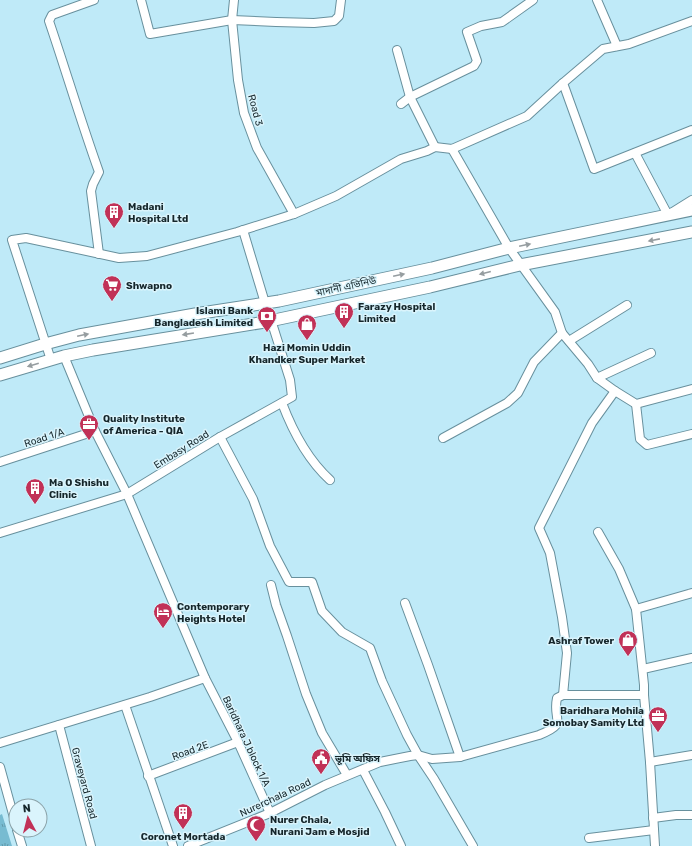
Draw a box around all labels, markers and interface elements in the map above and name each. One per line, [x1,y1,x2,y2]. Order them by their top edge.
street label: Road 3 [245,93,265,127]
building icon: Madani Hospital Ltd [103,201,125,229]
place label: Madani Hospital Ltd [128,201,188,225]
one-way arrow [648,237,660,243]
one-way arrow [519,242,532,248]
one-way arrow [393,271,405,277]
one-way arrow [479,271,491,277]
supermarket icon: Shwapno [101,274,123,302]
street label: মাদানী এভিনিউ [314,275,378,299]
place label: Shwapno [126,280,172,292]
building icon: Farazy Hospital Limited [333,301,355,329]
place label: Farazy Hospital Limited [358,301,435,325]
place label: Islami Bank Bangladesh Limited [154,305,253,329]
bank icon: Islami Bank Bangladesh Limited [256,305,278,333]
shop icon: Hazi Momin Uddin Khandker Super Market [296,313,318,341]
one-way arrow [76,331,89,337]
one-way arrow [182,331,194,337]
place label: Hazi Momin Uddin Khandker Super Market [249,342,366,366]
one-way arrow [27,362,39,368]
office icon: Quality Institute of America - QIA [78,413,100,441]
place label: Quality Institute of America - QIA [103,413,185,437]
street label: Road 1/A [23,426,66,450]
street label: Embasy Road [152,428,211,472]
building icon: Ma O Shishu Clinic [24,477,46,505]
place label: Ma O Shishu Clinic [49,477,109,501]
hotel icon: Contemporary Heights Hotel [152,601,174,629]
place label: Contemporary Heights Hotel [177,601,250,625]
shop icon: Ashraf Tower [617,629,639,657]
place label: Ashraf Tower [548,635,614,647]
street label: Baridhara J block 1/A [220,694,273,789]
place label: Baridhara Mohila Somobay Samity Ltd [543,705,644,729]
office icon: Baridhara Mohila Somobay Samity Ltd [647,705,669,733]
street label: Road 2E [170,739,210,763]
street label: Graveyard Road [69,746,99,820]
public building icon: ভূমি অফিস [310,747,332,775]
place label: ভূমি অফিস [334,753,381,765]
street label: Nurerchala Road [238,776,313,820]
north arrow [8,798,48,838]
text: N [22,802,32,816]
building icon: Coronet Mortada [172,802,194,830]
mosque icon: Nurer Chala, Nurani Jam e Mosjid [245,814,267,842]
place label: Nurer Chala, Nurani Jam e Mosjid [270,814,369,838]
place label: Coronet Mortada [141,831,225,843]

